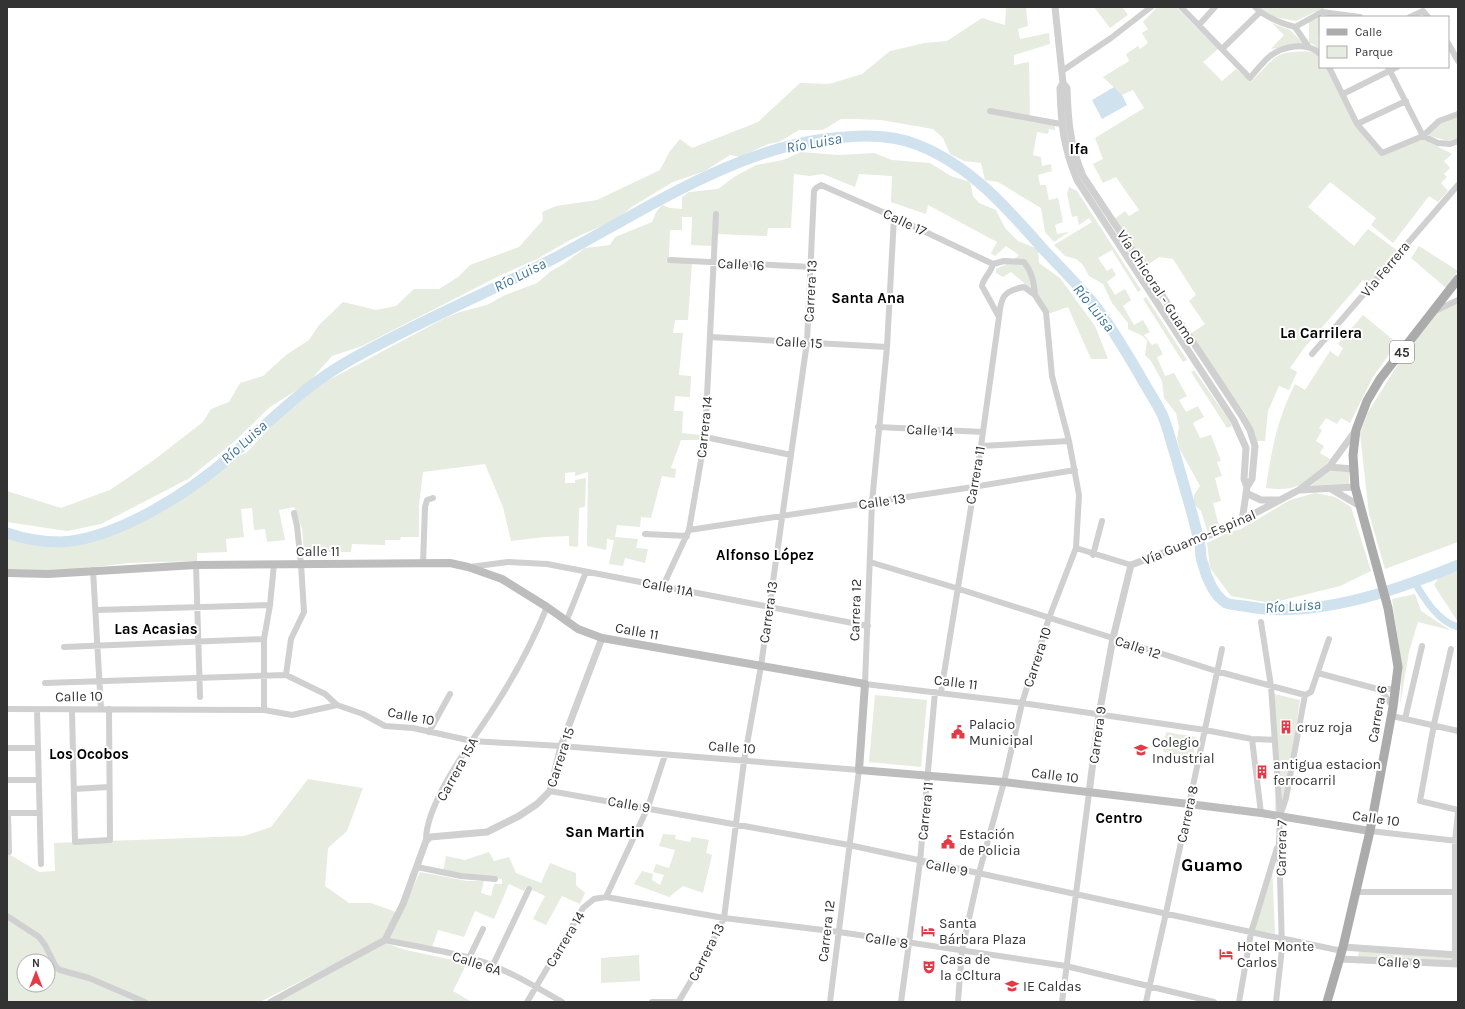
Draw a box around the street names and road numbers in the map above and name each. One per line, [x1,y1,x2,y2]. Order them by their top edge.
street label: Calle 17 [880,205,930,240]
street label: Vía Chicoral - Guamo [1113,227,1200,348]
street label: Vía Ferrera [1357,238,1414,301]
street label: Calle 16 [717,255,765,274]
street label: Carrera 13 [800,259,821,323]
street label: Calle 15 [775,333,823,352]
road number: 45 [1390,341,1414,363]
street label: Carrera 14 [693,395,716,459]
street label: Calle 14 [906,421,954,440]
street label: Carrera 11 [962,445,989,506]
street label: Calle 13 [857,490,907,513]
street label: Vía Guamo-Espinal [1140,506,1258,569]
street label: Calle 11 [296,543,340,560]
street label: Calle 11A [641,574,695,601]
street label: Carrera 12 [846,579,865,642]
street label: Carrera 13 [756,580,781,644]
street label: Calle 11 [614,619,660,644]
street label: Carrera 10 [1020,625,1055,690]
street label: Calle 12 [1113,632,1163,663]
street label: Calle 11 [933,671,979,694]
street label: Carrera 6 [1364,684,1391,744]
street label: Calle 10 [55,688,103,705]
street label: Calle 10 [386,704,436,729]
street label: Carrera 9 [1085,705,1110,765]
street label: Carrera 15 [543,725,578,789]
street label: Carrera 15A [433,734,482,804]
street label: Calle 10 [708,737,756,758]
street label: Calle 10 [1030,764,1080,787]
street label: Carrera 11 [914,781,937,841]
street label: Carrera 8 [1173,784,1202,844]
street label: Calle 9 [606,792,651,817]
street label: Calle 10 [1351,807,1401,830]
street label: Carrera 7 [1273,819,1290,876]
street label: Calle 9 [924,855,970,880]
street label: Carrera 12 [814,899,839,963]
street label: Carrera 14 [542,908,589,970]
street label: Carrera 13 [685,920,728,984]
street label: Calle 8 [864,929,910,952]
street label: Calle 6A [450,948,504,979]
street label: Calle 9 [1377,953,1421,972]

